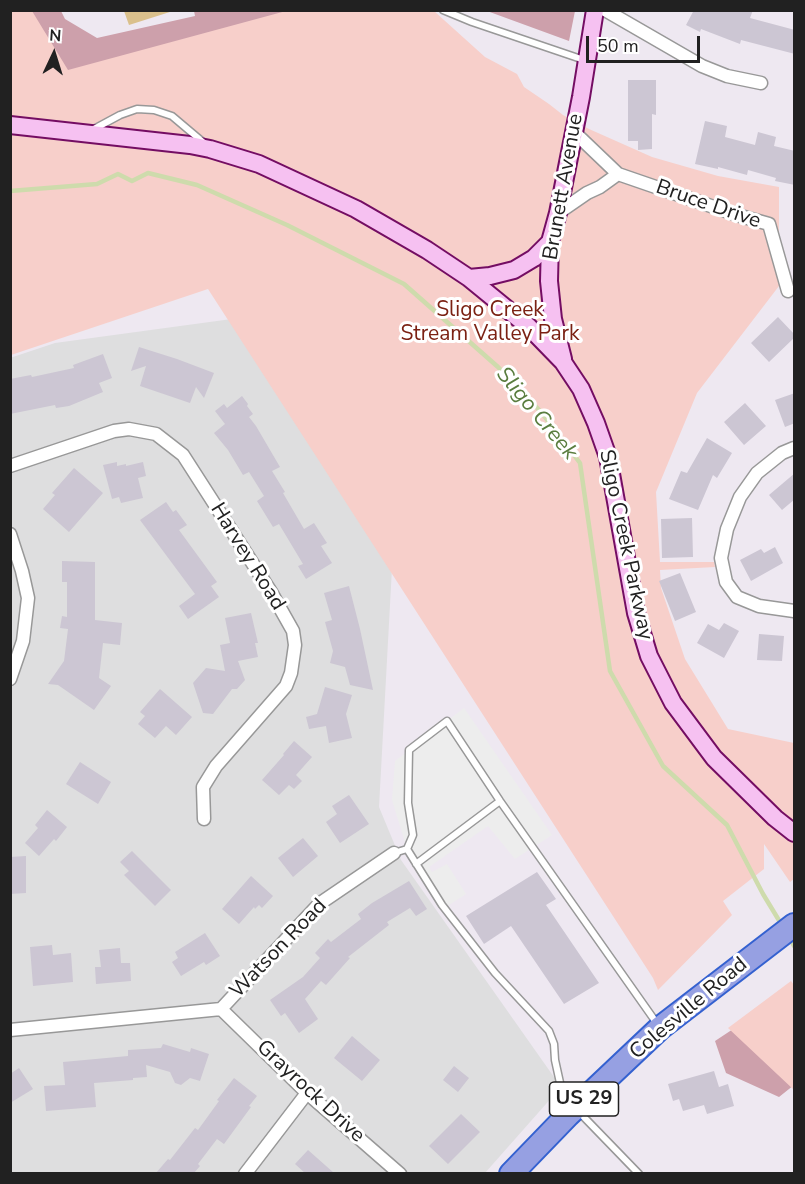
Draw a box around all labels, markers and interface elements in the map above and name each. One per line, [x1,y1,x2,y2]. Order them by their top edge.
north arrow [24,24,84,84]
scale bar [589,24,703,62]
text: N [49,25,62,47]
text: 50 m [597,34,639,58]
street label: Brunett Avenue [539,112,589,262]
street label: Bruce Drive [652,175,764,235]
park label: Sligo Creek Stream Valley Park [400,298,580,348]
water label: Sligo Creek [490,362,582,466]
street label: Sligo Creek Parkway [593,447,657,643]
street label: Harvey Road [204,499,290,615]
street label: Watson Road [225,894,333,1004]
street label: Colesville Road [625,953,753,1065]
street label: Grayrock Drive [251,1035,369,1149]
road number: US 29 [550,1082,618,1116]

